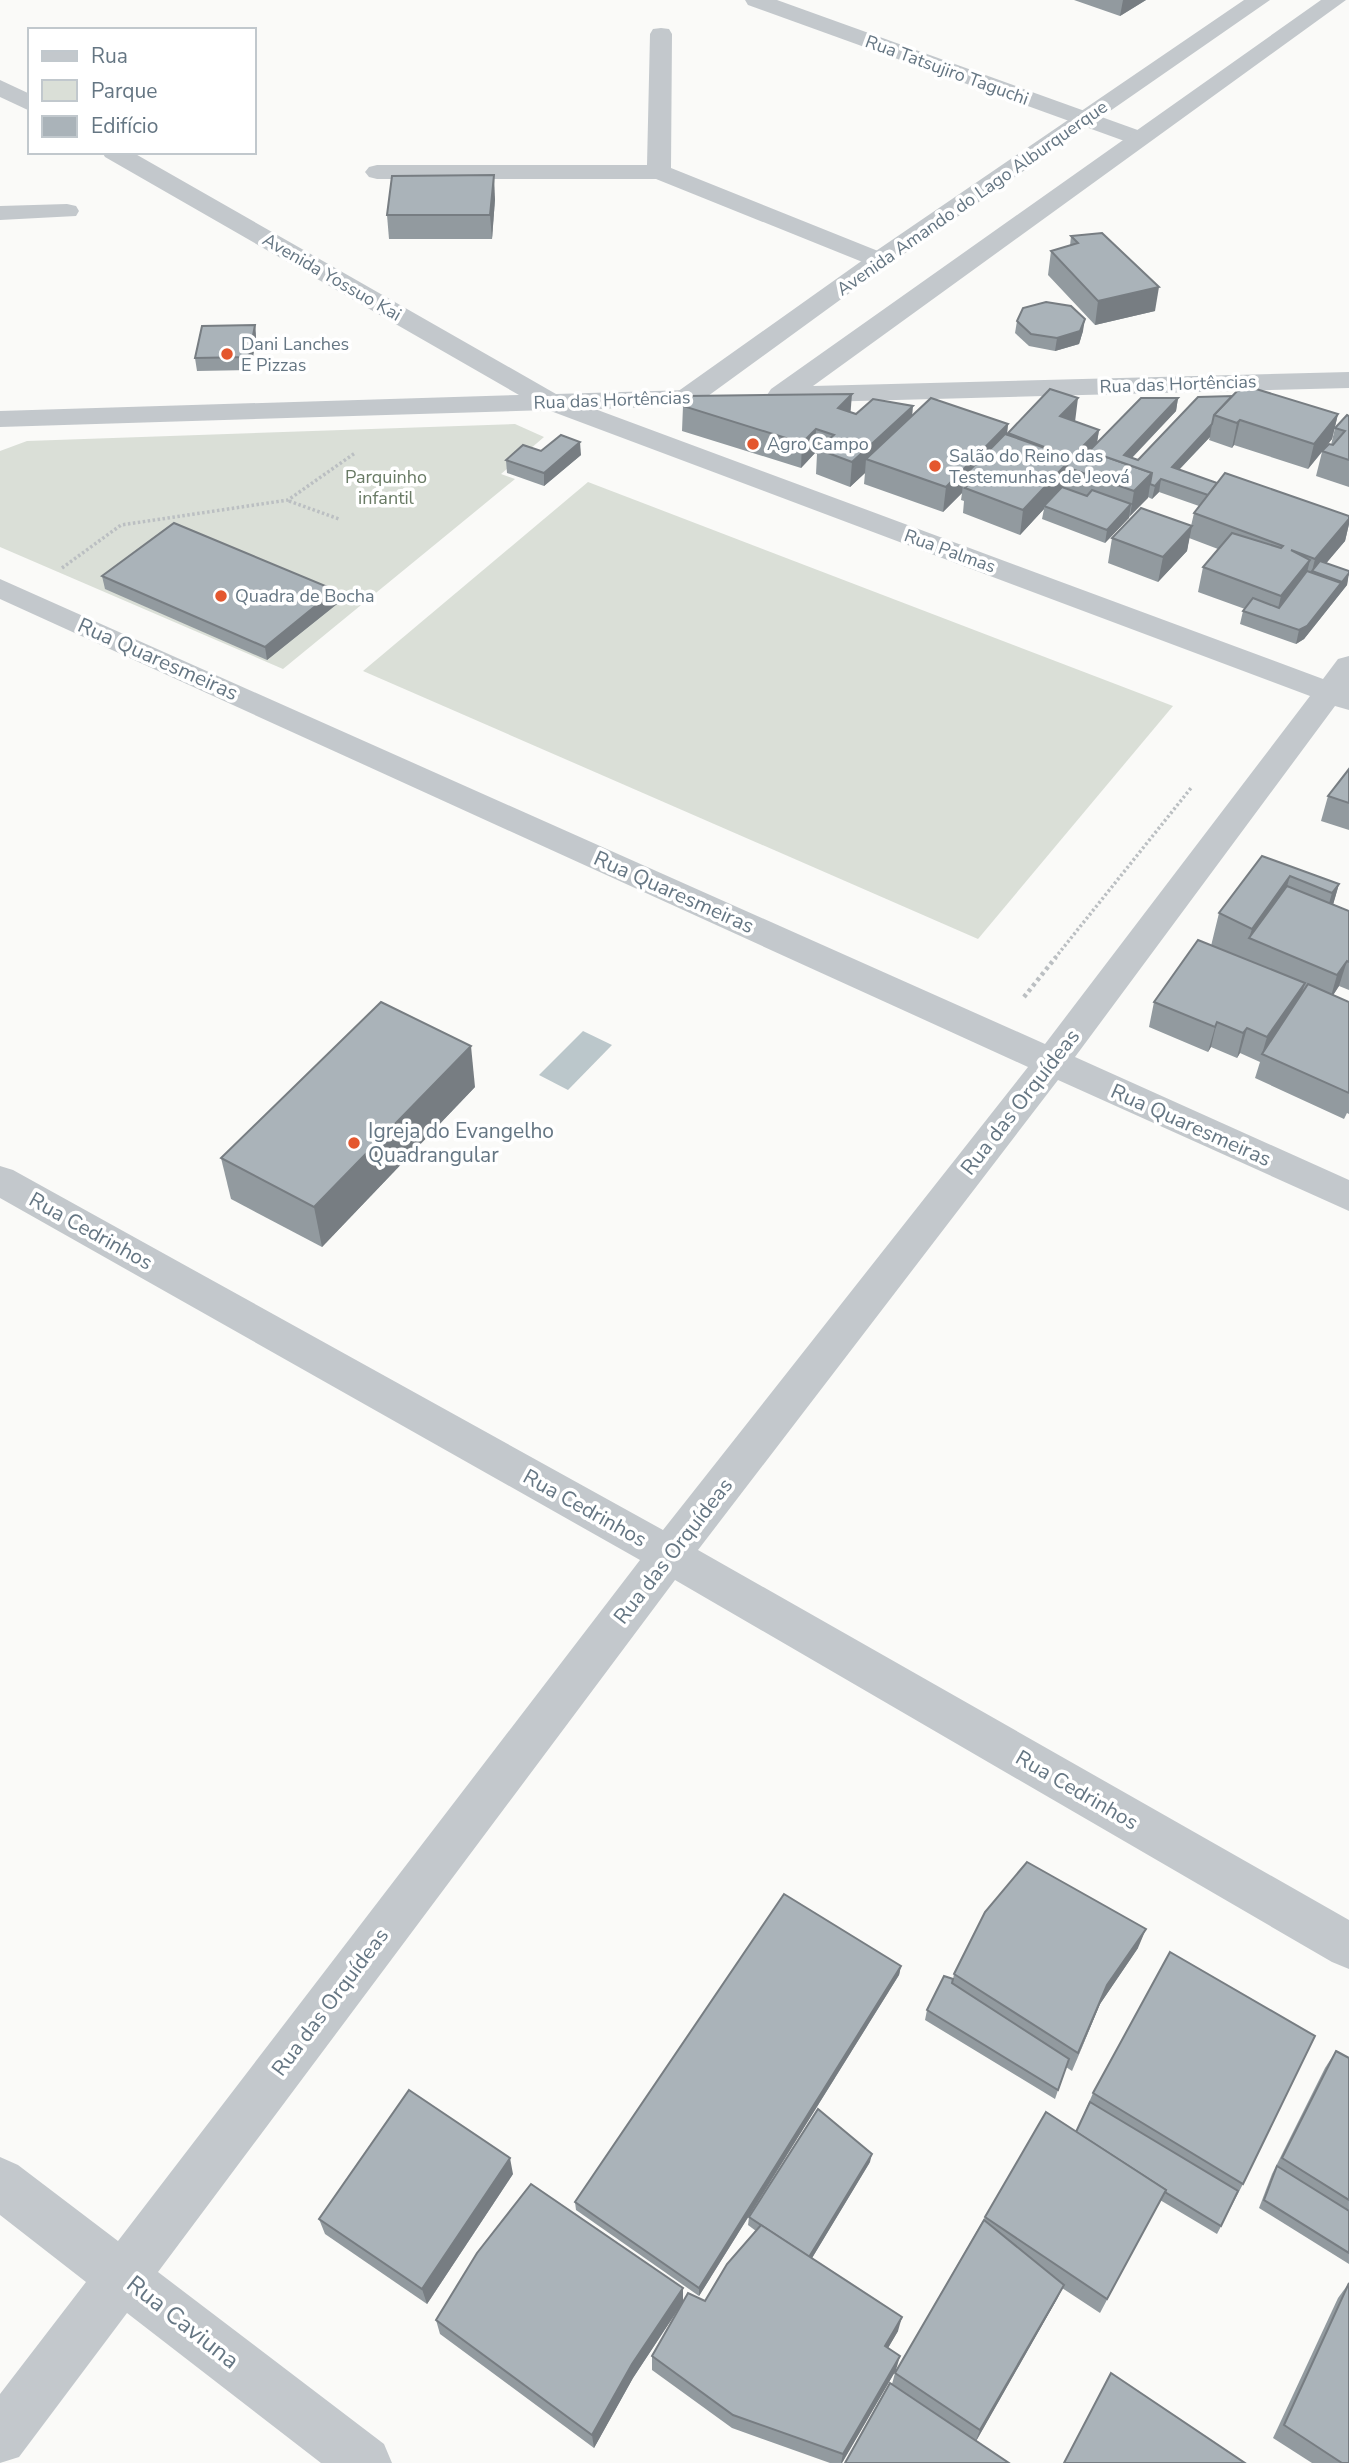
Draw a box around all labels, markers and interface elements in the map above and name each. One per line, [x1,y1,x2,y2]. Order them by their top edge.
legend [28,28,256,154]
street label: Rua Tatsujiro Taguchi [862,29,1032,111]
text: Rua [91,42,128,70]
text: Parque [91,77,158,105]
street label: Avenida Amando do Lago Alburquerque [832,95,1112,301]
text: Edifício [91,112,158,140]
street label: Avenida Yossuo Kai [258,227,406,327]
place label: Dani Lanches E Pizzas [241,332,349,377]
marker: Dani Lanches E Pizzas [219,346,235,362]
street label: Rua das Hortências [1099,369,1257,399]
street label: Rua das Hortências [533,385,691,415]
place label: Agro Campo [767,432,869,456]
marker: Agro Campo [745,436,761,452]
place label: Salão do Reino das Testemunhas de Jeová [949,444,1130,489]
marker: Salão do Reino das Testemunhas de Jeová [927,458,943,474]
park label: Parquinho infantil [345,465,427,510]
street label: Rua Palmas [901,523,999,579]
place label: Quadra de Bocha [235,584,374,608]
marker: Quadra de Bocha [213,588,229,604]
street label: Rua Quaresmeiras [73,611,243,707]
street label: Rua Quaresmeiras [589,844,759,940]
street label: Rua das Orquídeas [954,1023,1086,1181]
street label: Rua Quaresmeiras [1106,1077,1276,1173]
place label: Igreja do Evangelho Quadrangular [368,1117,554,1169]
marker: Igreja do Evangelho Quadrangular [346,1135,362,1151]
street label: Rua Cedrinhos [24,1185,158,1277]
street label: Rua Cedrinhos [518,1462,652,1554]
street label: Rua das Orquídeas [607,1472,739,1630]
street label: Rua Cedrinhos [1011,1744,1143,1836]
street label: Rua das Orquídeas [265,1922,395,2082]
street label: Rua Caviuna [120,2268,246,2376]

